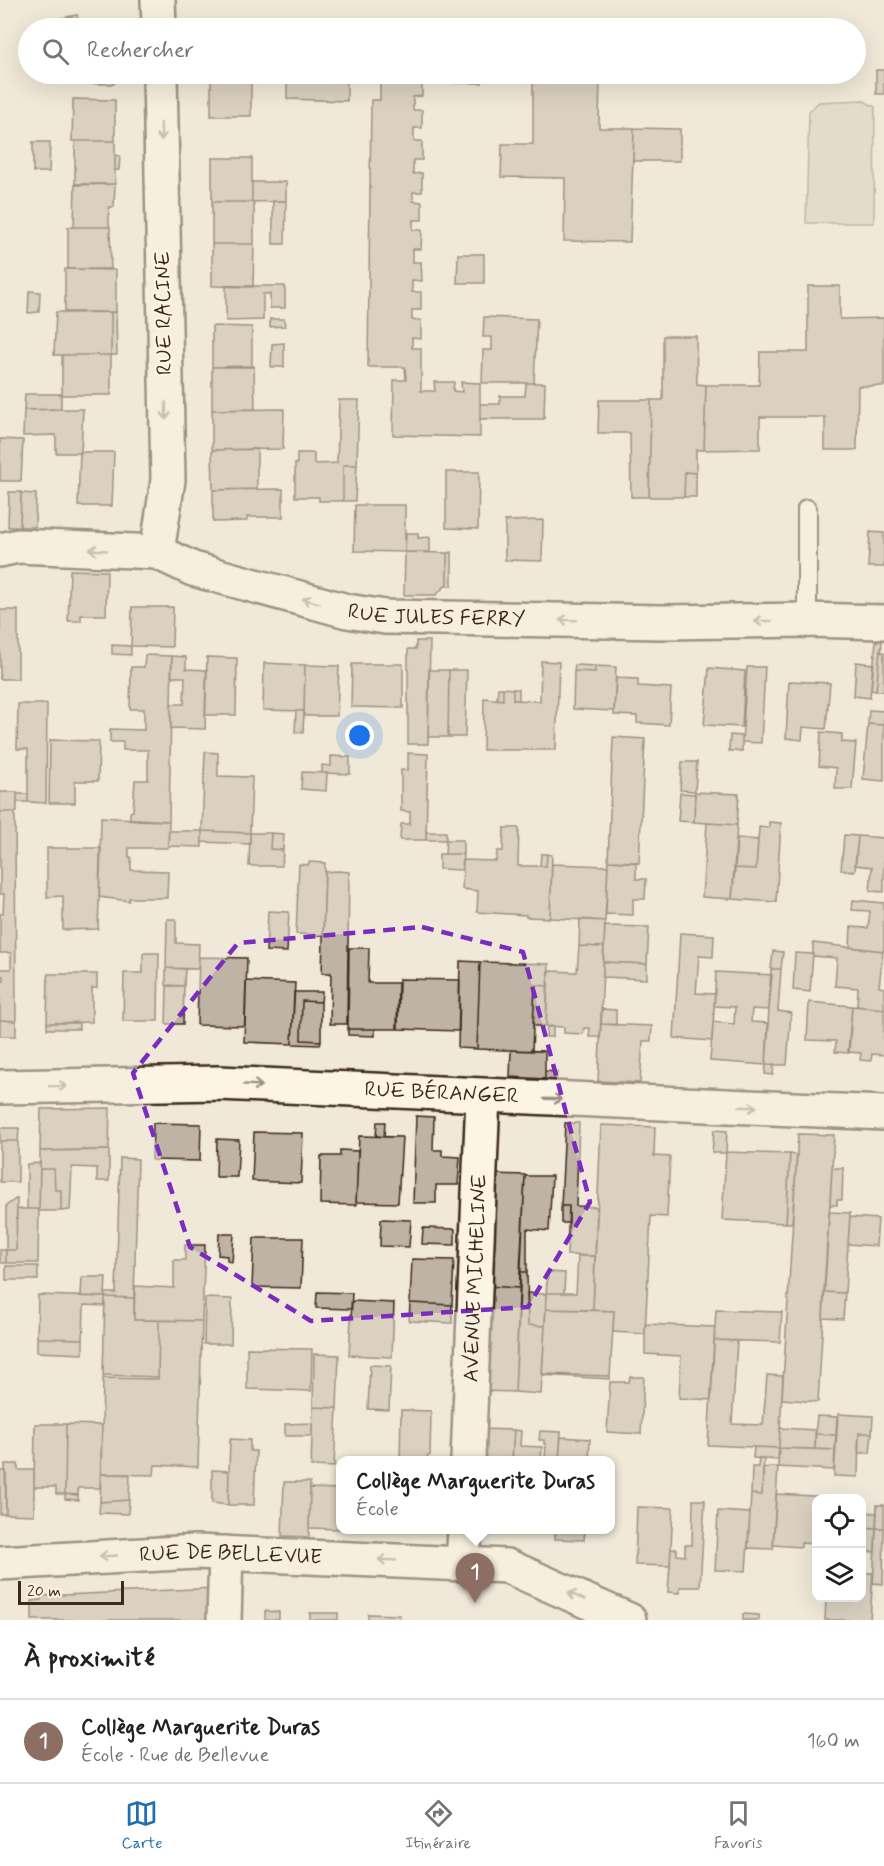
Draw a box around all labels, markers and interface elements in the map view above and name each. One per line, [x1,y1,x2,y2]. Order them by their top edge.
search box [18,18,866,84]
icon: search [39,35,72,68]
text: Rechercher [87,37,194,65]
one-way arrow [155,121,167,141]
street label: RUE RACINE [149,251,179,375]
one-way arrow [160,400,172,420]
one-way arrow [89,544,109,555]
one-way arrow [302,595,321,607]
street label: RUE JULES FERRY [346,597,526,634]
one-way arrow [558,614,578,626]
one-way arrow [753,615,773,627]
your location [345,721,374,750]
street label: RUE BÉRANGER [364,1076,520,1111]
one-way arrow [243,1079,263,1090]
one-way arrow [48,1080,68,1092]
one-way arrow [543,1093,563,1104]
one-way arrow [737,1102,757,1113]
street label: AVENUE MICHELINE [457,1173,494,1383]
popup [336,1456,615,1534]
text: Collège Marguerite Duras [356,1468,595,1496]
map controls [812,1494,866,1602]
button: locate [812,1494,866,1548]
text: École [356,1496,399,1523]
street label: RUE DE BELLEVUE [139,1538,323,1572]
button: layers [812,1548,866,1602]
one-way arrow [99,1551,119,1562]
pin: 1 [456,1554,494,1603]
one-way arrow [378,1555,398,1566]
scale bar [18,1578,124,1606]
text: 20 m [27,1581,61,1602]
one-way arrow [567,1590,585,1602]
text: À proximité [24,1642,155,1676]
text: Collège Marguerite Duras [81,1714,320,1742]
text: 1 [39,1728,48,1755]
text: 160 m [807,1728,860,1755]
text: École · Rue de Bellevue [81,1742,269,1769]
tab: Carte [121,1797,162,1854]
tab: Itinéraire [405,1797,471,1854]
tab: Favoris [714,1797,763,1854]

